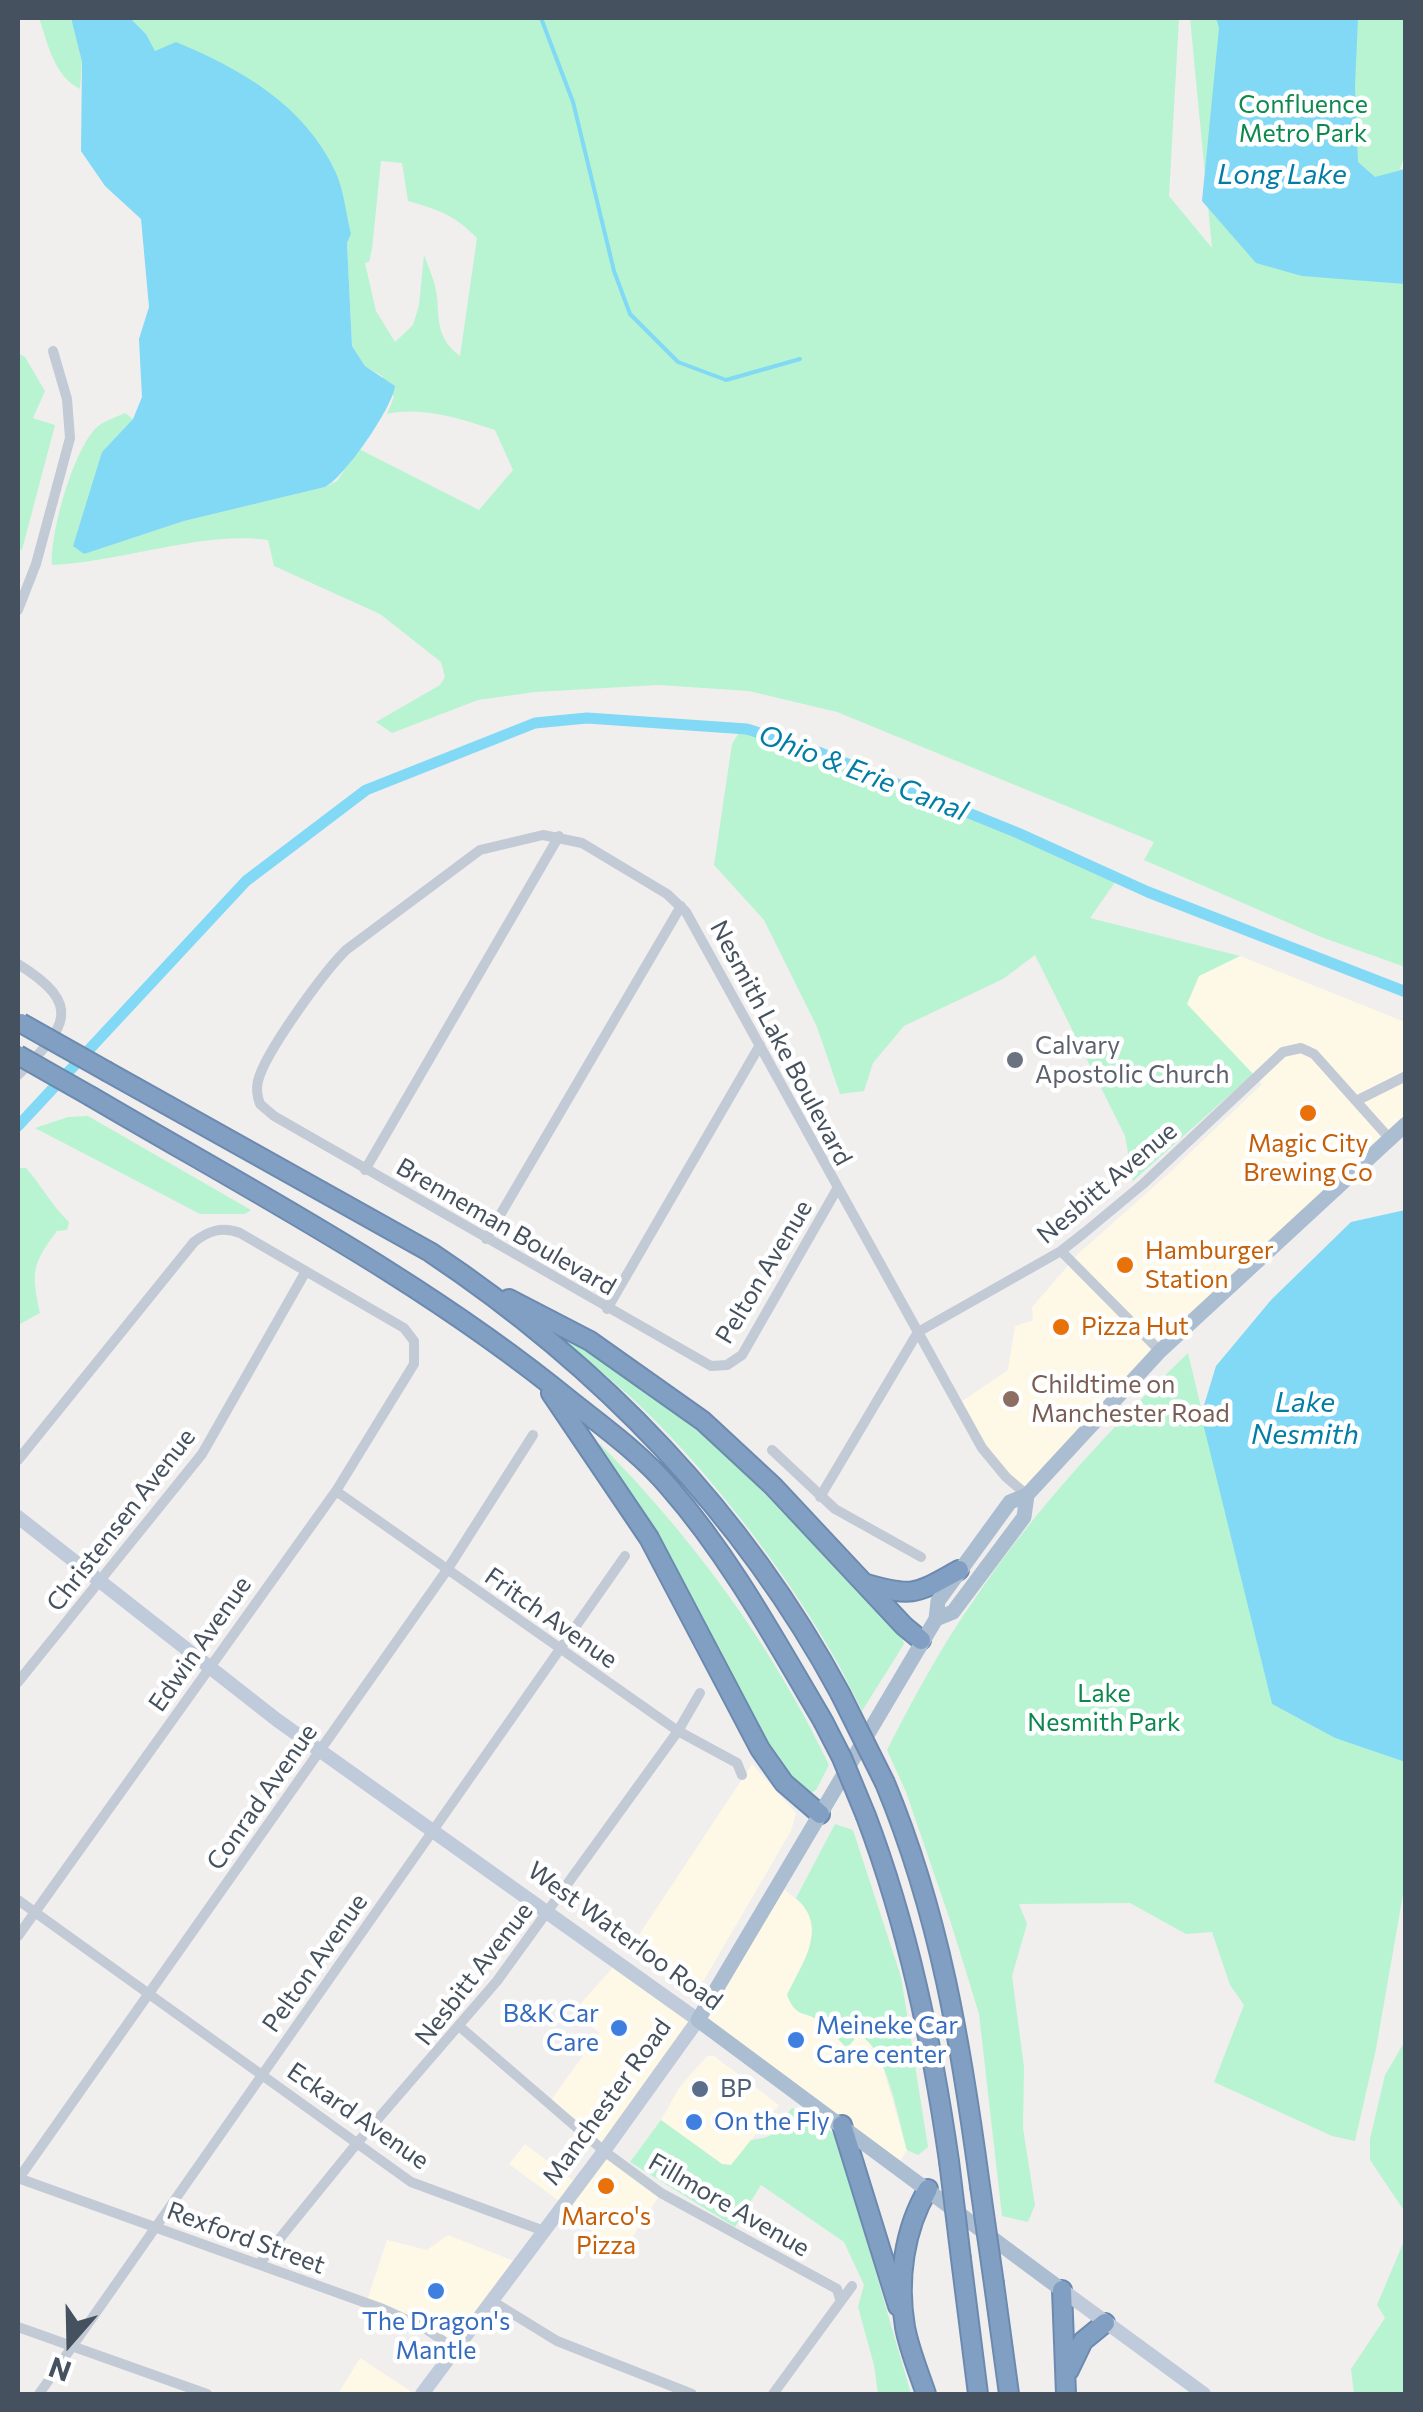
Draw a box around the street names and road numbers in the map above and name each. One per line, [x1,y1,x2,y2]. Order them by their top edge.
street label: Nesmith Lake Boulevard [704,915,858,1171]
street label: Nesbitt Avenue [1031,1116,1183,1250]
street label: Brenneman Boulevard [391,1152,621,1302]
street label: Pelton Avenue [709,1195,819,1349]
street label: Christensen Avenue [40,1423,202,1617]
street label: Fritch Avenue [479,1561,623,1675]
street label: Edwin Avenue [142,1571,258,1717]
street label: Conrad Avenue [200,1718,324,1876]
street label: West Waterloo Road [522,1855,728,2017]
street label: Pelton Avenue [256,1888,374,2038]
street label: Nesbitt Avenue [409,1897,539,2051]
street label: Manchester Road [536,2013,678,2191]
street label: Eckard Avenue [281,2056,435,2176]
street label: Fillmore Avenue [643,2147,815,2263]
street label: Rexford Street [163,2196,329,2280]

